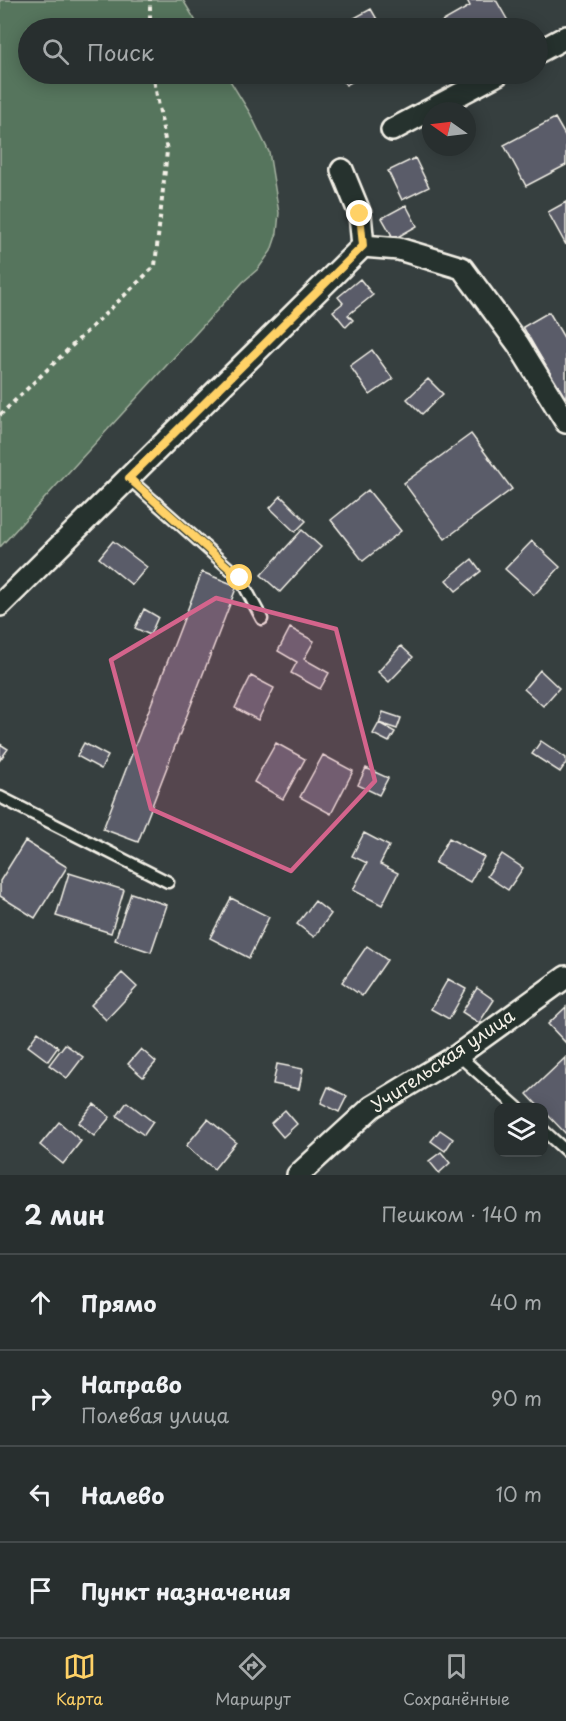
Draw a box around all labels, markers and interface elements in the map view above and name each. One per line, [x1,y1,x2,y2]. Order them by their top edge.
search box [18,18,548,84]
icon: search [39,35,72,68]
text: Поиск [87,35,154,68]
north arrow [422,102,476,156]
route end [346,200,372,226]
route start [226,564,252,590]
street label: Учительская улица [365,1001,520,1118]
map controls [494,1103,548,1157]
button: layers [494,1103,548,1157]
text: 2 мин [24,1195,105,1234]
text: Пешком · 140 m [381,1199,542,1229]
icon: ahead [24,1286,57,1319]
text: Прямо [81,1286,156,1319]
text: 40 m [490,1287,542,1317]
text: Направо [81,1367,182,1400]
icon: right [24,1382,57,1415]
text: 90 m [491,1383,542,1413]
text: Полевая улица [81,1400,229,1430]
icon: left [24,1478,57,1511]
text: Налево [81,1478,164,1511]
text: 10 m [495,1479,542,1509]
icon: arrive [24,1574,57,1607]
text: Пункт назначения [81,1574,291,1607]
tab: Карта [56,1650,103,1710]
tab: Маршрут [215,1650,291,1710]
tab: Сохранённые [403,1650,510,1710]

